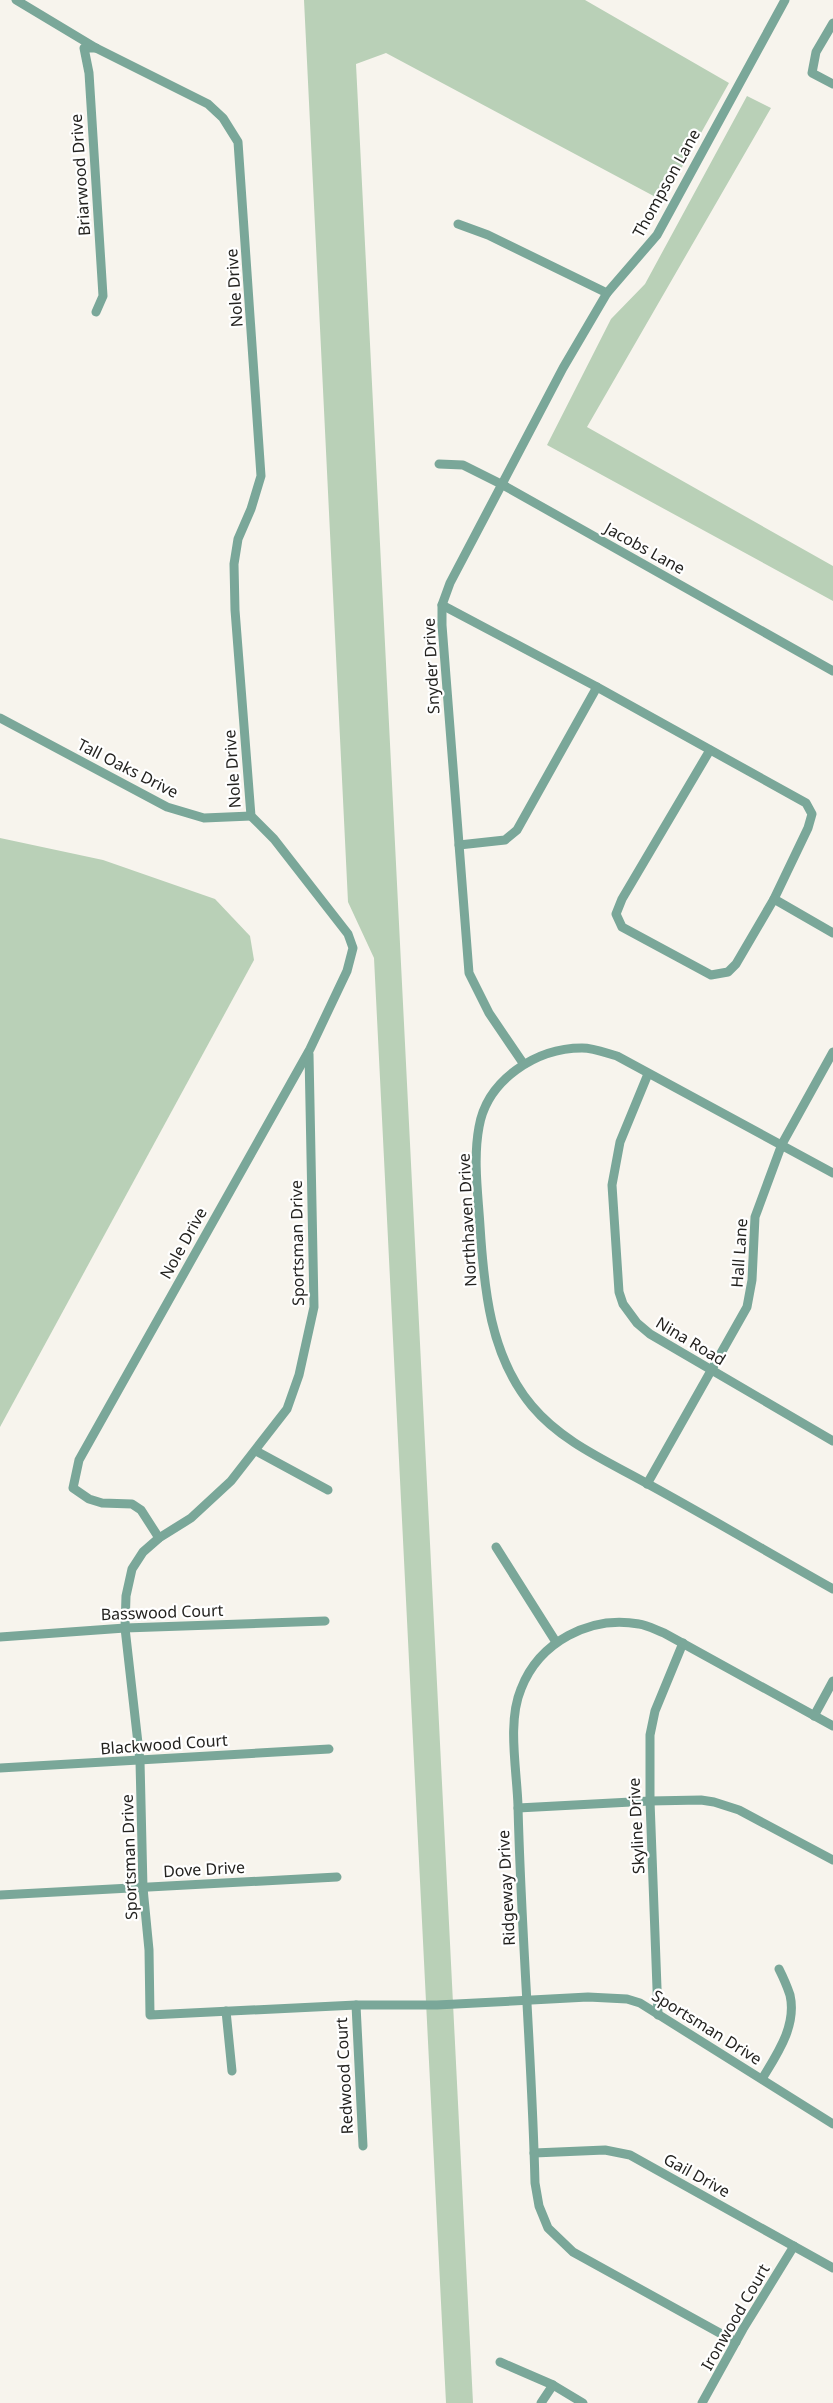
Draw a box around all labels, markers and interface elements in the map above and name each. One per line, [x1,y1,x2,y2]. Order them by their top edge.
street label: Briarwood Drive [65,113,95,237]
street label: Thompson Lane [627,125,705,241]
street label: Nole Drive [220,248,248,328]
street label: Jacobs Lane [599,516,689,579]
street label: Snyder Drive [418,617,444,715]
street label: Nole Drive [218,729,246,809]
street label: Tall Oaks Drive [74,733,182,803]
street label: Northhaven Drive [453,1153,481,1287]
street label: Sportsman Drive [285,1180,309,1306]
street label: Nole Drive [154,1203,212,1283]
street label: Hall Lane [726,1218,752,1288]
street label: Nina Road [652,1312,730,1370]
street label: Basswood Court [100,1599,224,1625]
street label: Blackwood Court [100,1729,229,1759]
street label: Skyline Drive [622,1777,650,1875]
street label: Sportsman Drive [116,1794,142,1920]
street label: Ridgeway Drive [492,1830,520,1946]
street label: Dove Drive [163,1856,245,1882]
street label: Sportsman Drive [648,1984,766,2070]
street label: Redwood Court [330,2017,358,2135]
street label: Gail Drive [660,2148,734,2202]
street label: Ironwood Court [696,2260,774,2374]

